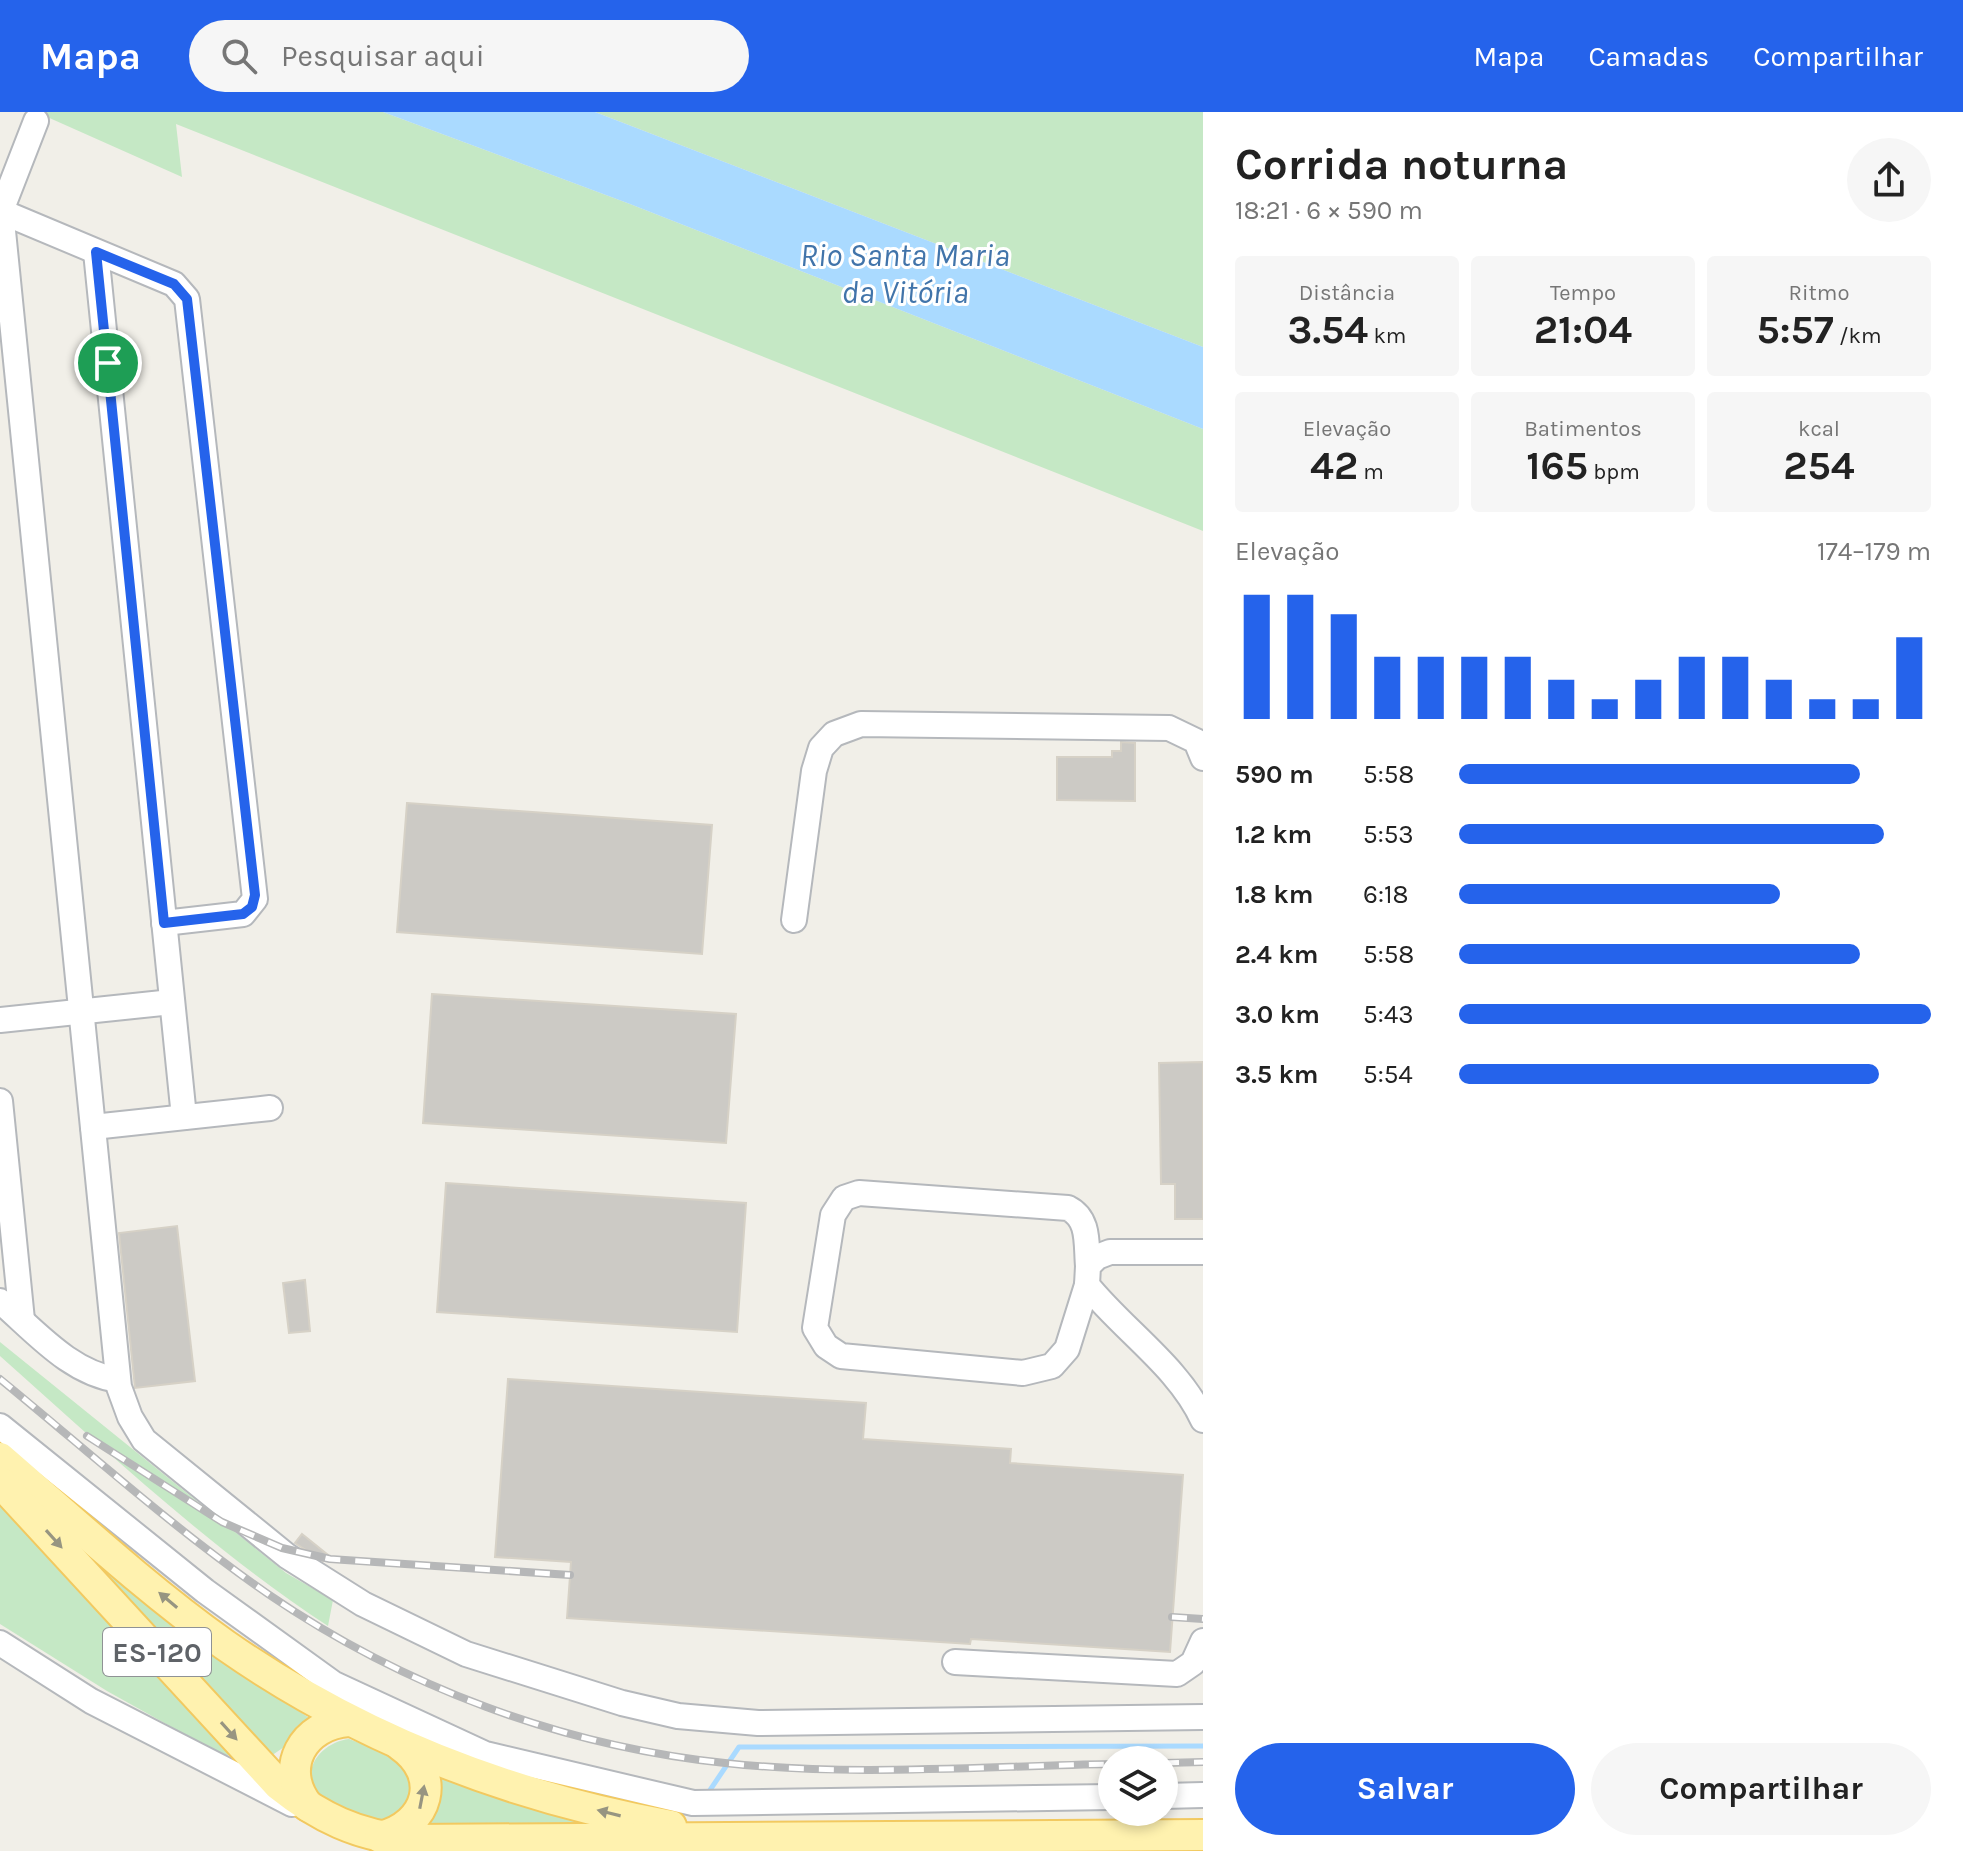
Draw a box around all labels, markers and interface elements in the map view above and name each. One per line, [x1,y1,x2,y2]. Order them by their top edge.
search box [189,20,749,92]
text: Mapa [40,34,141,79]
icon: search [217,34,261,78]
text: Pesquisar aqui [281,38,485,74]
text: Mapa [1473,40,1544,73]
text: Camadas [1588,40,1709,73]
text: Compartilhar [1753,40,1923,73]
button: share [1847,138,1931,222]
text: Corrida noturna [1235,139,1568,190]
text: 18:21 · 6 × 590 m [1235,195,1423,226]
water label: Rio Santa Maria da Vitória [800,237,1010,311]
text: Distância [1299,280,1395,306]
text: Tempo [1550,280,1616,306]
text: Ritmo [1789,280,1849,306]
text: 3.54 [1288,306,1368,353]
text: 21:04 [1534,306,1632,353]
text: 5:57 [1757,306,1834,353]
text: km [1368,323,1406,349]
text: /km [1834,323,1881,349]
pin [74,329,142,397]
icon: arrive [86,341,130,385]
text: Elevação [1303,416,1391,442]
text: Batimentos [1524,416,1642,442]
text: kcal [1798,416,1840,442]
text: 42 [1310,442,1358,489]
text: 165 [1526,442,1588,489]
text: 254 [1783,442,1855,489]
text: m [1358,459,1384,485]
text: bpm [1588,459,1640,485]
text: Elevação [1235,536,1340,567]
text: 174–179 m [1817,536,1931,567]
text: 590 m [1235,759,1314,790]
text: 5:58 [1363,759,1414,790]
text: 1.2 km [1235,819,1312,850]
text: 5:53 [1363,819,1414,850]
text: 1.8 km [1235,879,1313,910]
text: 6:18 [1363,879,1408,910]
text: 2.4 km [1235,939,1318,970]
text: 5:58 [1363,939,1414,970]
text: 3.0 km [1235,999,1320,1030]
text: 5:43 [1363,999,1414,1030]
text: 3.5 km [1235,1059,1319,1090]
text: 5:54 [1363,1059,1413,1090]
one-way arrow [44,1529,62,1548]
one-way arrow [158,1592,178,1609]
road number: ES-120 [103,1628,211,1676]
one-way arrow [219,1722,237,1741]
button: Salvar [1235,1743,1575,1835]
button: Compartilhar [1591,1743,1931,1835]
map controls [1098,1746,1178,1826]
button: layers [1098,1746,1178,1826]
one-way arrow [417,1784,429,1809]
one-way arrow [597,1807,622,1819]

